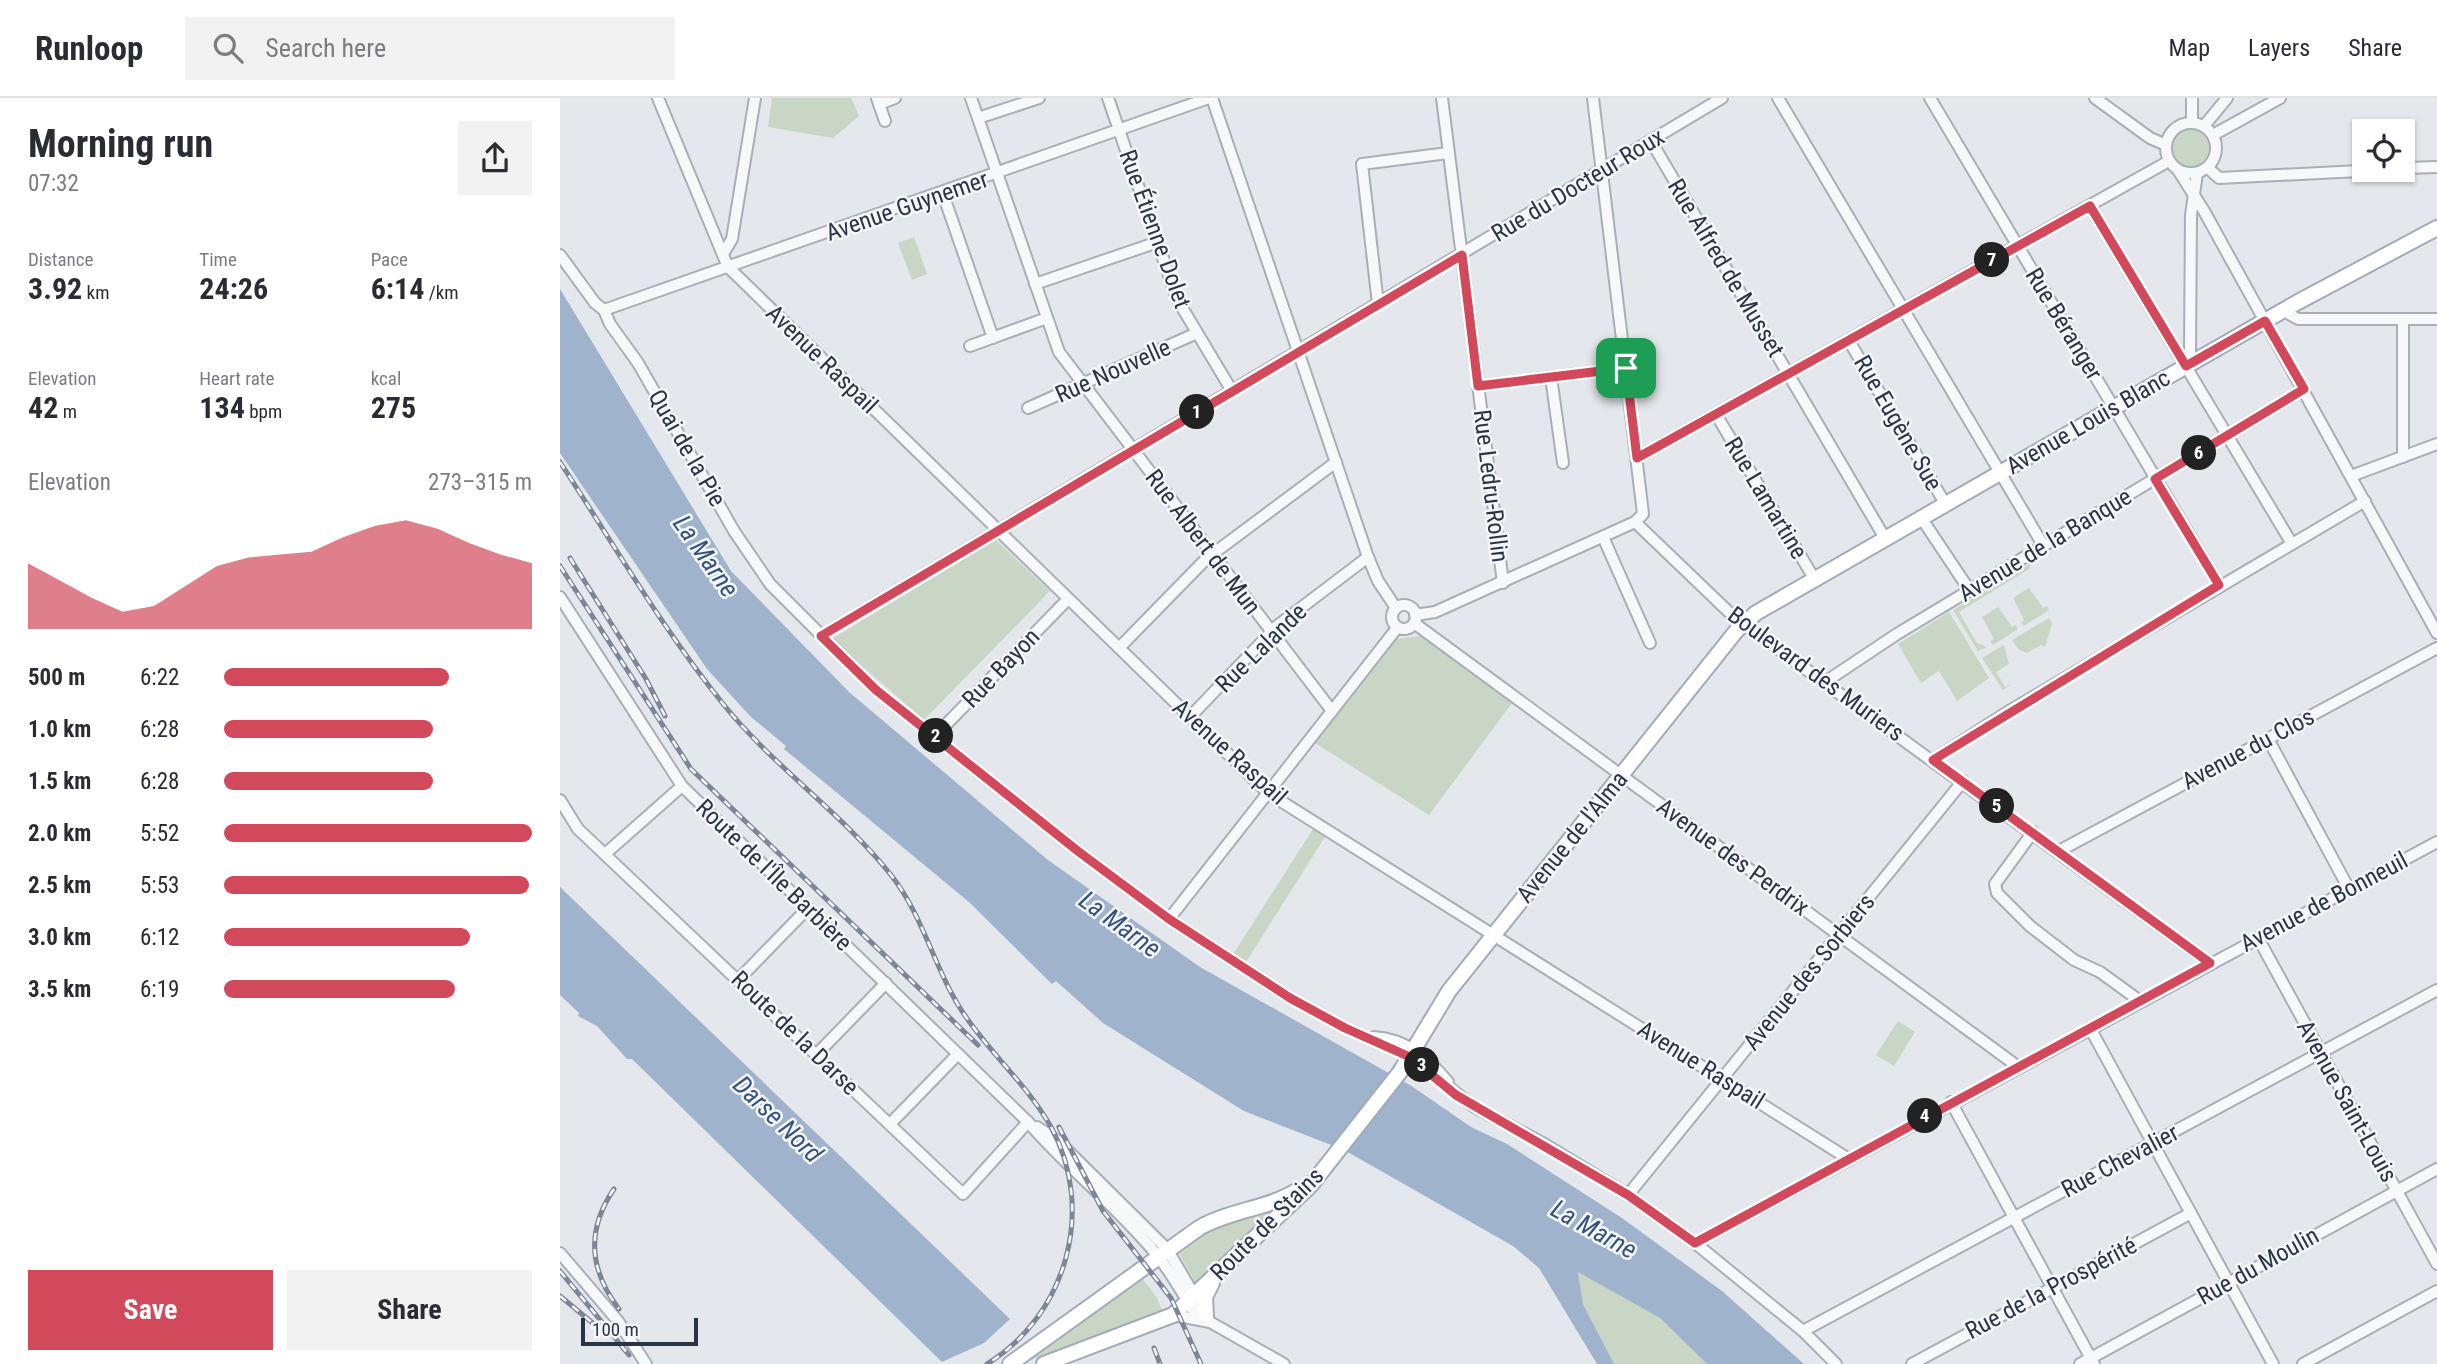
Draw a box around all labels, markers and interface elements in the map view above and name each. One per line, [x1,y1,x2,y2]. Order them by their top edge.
search box [185,17,675,80]
text: Runloop [35,29,143,68]
icon: search [209,29,247,67]
text: Search here [265,33,386,63]
text: Map [2169,34,2210,62]
text: Layers [2248,34,2310,62]
text: Share [2348,34,2402,62]
map controls [2352,119,2415,182]
button: locate [2352,119,2415,182]
button: share [458,121,532,195]
text: Morning run [28,122,213,166]
street label: Rue du Docteur Roux [1487,122,1669,248]
street label: Rue Étienne Dolet [1113,146,1197,312]
street label: Avenue Guynemer [822,165,992,247]
text: 07:32 [28,170,79,197]
street label: Rue Alfred de Musset [1662,174,1790,362]
pin: 7 [1974,242,2010,278]
text: Distance [28,248,93,271]
text: Time [199,248,237,271]
text: Pace [371,248,408,271]
text: 7 [1987,248,1996,271]
street label: Rue Béranger [2020,263,2108,385]
text: 3.92 [28,271,82,306]
text: 24:26 [199,271,268,306]
text: 6:14 [371,271,424,306]
text: km [82,281,109,304]
text: /km [424,281,459,304]
street label: Avenue Raspail [760,299,884,419]
street label: Rue Nouvelle [1051,333,1175,409]
pin [1596,338,1656,398]
icon: arrive [1607,349,1645,387]
street label: Rue Eugène Sue [1848,351,1948,495]
street label: Avenue Louis Blanc [2001,364,2175,480]
text: Elevation [28,367,96,390]
text: Heart rate [199,367,274,390]
text: kcal [371,367,401,390]
street label: Quai de la Pie [642,385,732,511]
text: 42 [28,390,58,425]
text: 134 [199,390,245,425]
text: 275 [371,390,416,425]
pin: 1 [1180,394,1214,430]
text: m [58,400,77,423]
text: bpm [245,400,282,423]
text: 1 [1192,400,1201,423]
street label: Rue Ledru-Rollin [1468,408,1514,564]
street label: Rue Lamartine [1719,432,1813,564]
pin: 6 [2182,436,2216,470]
text: 6 [2194,441,2203,464]
street label: Rue Albert de Mun [1139,464,1267,620]
text: Elevation [28,469,111,496]
text: 273–315 m [428,469,532,496]
street label: Avenue de la Banque [1953,482,2137,608]
water label: La Marne [667,509,745,603]
street label: Rue Lalande [1210,598,1312,698]
street label: Boulevard des Muriers [1722,601,1910,747]
street label: Rue Bayon [957,623,1045,713]
text: 500 m [28,664,85,691]
text: 6:22 [140,664,179,691]
street label: Avenue Raspail [1167,693,1293,811]
street label: Avenue du Clos [2177,702,2319,796]
text: 1.0 km [28,716,91,743]
text: 6:28 [140,716,179,743]
pin: 2 [918,718,954,754]
text: 2 [931,724,940,747]
street label: Avenue de l'Alma [1511,766,1633,908]
text: 1.5 km [28,768,91,795]
text: 6:28 [140,768,179,795]
pin: 5 [1980,788,2014,824]
street label: Avenue des Perdrix [1652,792,1814,922]
street label: Route de l'Île Barbière [690,793,858,957]
text: 5 [1992,794,2001,817]
text: 2.0 km [28,820,91,847]
text: 5:52 [140,820,179,847]
street label: Avenue de Bonneuil [2236,846,2412,958]
text: 2.5 km [28,872,91,899]
text: 5:53 [140,872,179,899]
water label: La Marne [1074,885,1166,963]
street label: Avenue des Sorbiers [1737,888,1881,1056]
text: 3.0 km [28,924,91,951]
text: 6:12 [140,924,179,951]
street label: Route de la Darse [726,965,864,1101]
text: 3.5 km [28,976,91,1003]
text: 6:19 [140,976,179,1003]
street label: Avenue Raspail [1632,1015,1770,1115]
street label: Avenue Saint-Louis [2291,1015,2403,1187]
pin: 3 [1404,1048,1440,1082]
text: 3 [1417,1053,1426,1076]
water label: Darse Nord [727,1069,829,1169]
pin: 4 [1908,1098,1942,1134]
text: 4 [1920,1104,1929,1127]
street label: Rue Chevalier [2057,1118,2183,1204]
street label: Route de Stains [1205,1162,1329,1286]
water label: La Marne [1546,1193,1642,1265]
street label: Rue du Moulin [2192,1221,2324,1311]
street label: Rue de la Prospérité [1961,1231,2141,1345]
button: Save [28,1270,273,1350]
button: Share [287,1270,532,1350]
scale bar [581,1315,698,1347]
text: 100 m [592,1318,639,1341]

